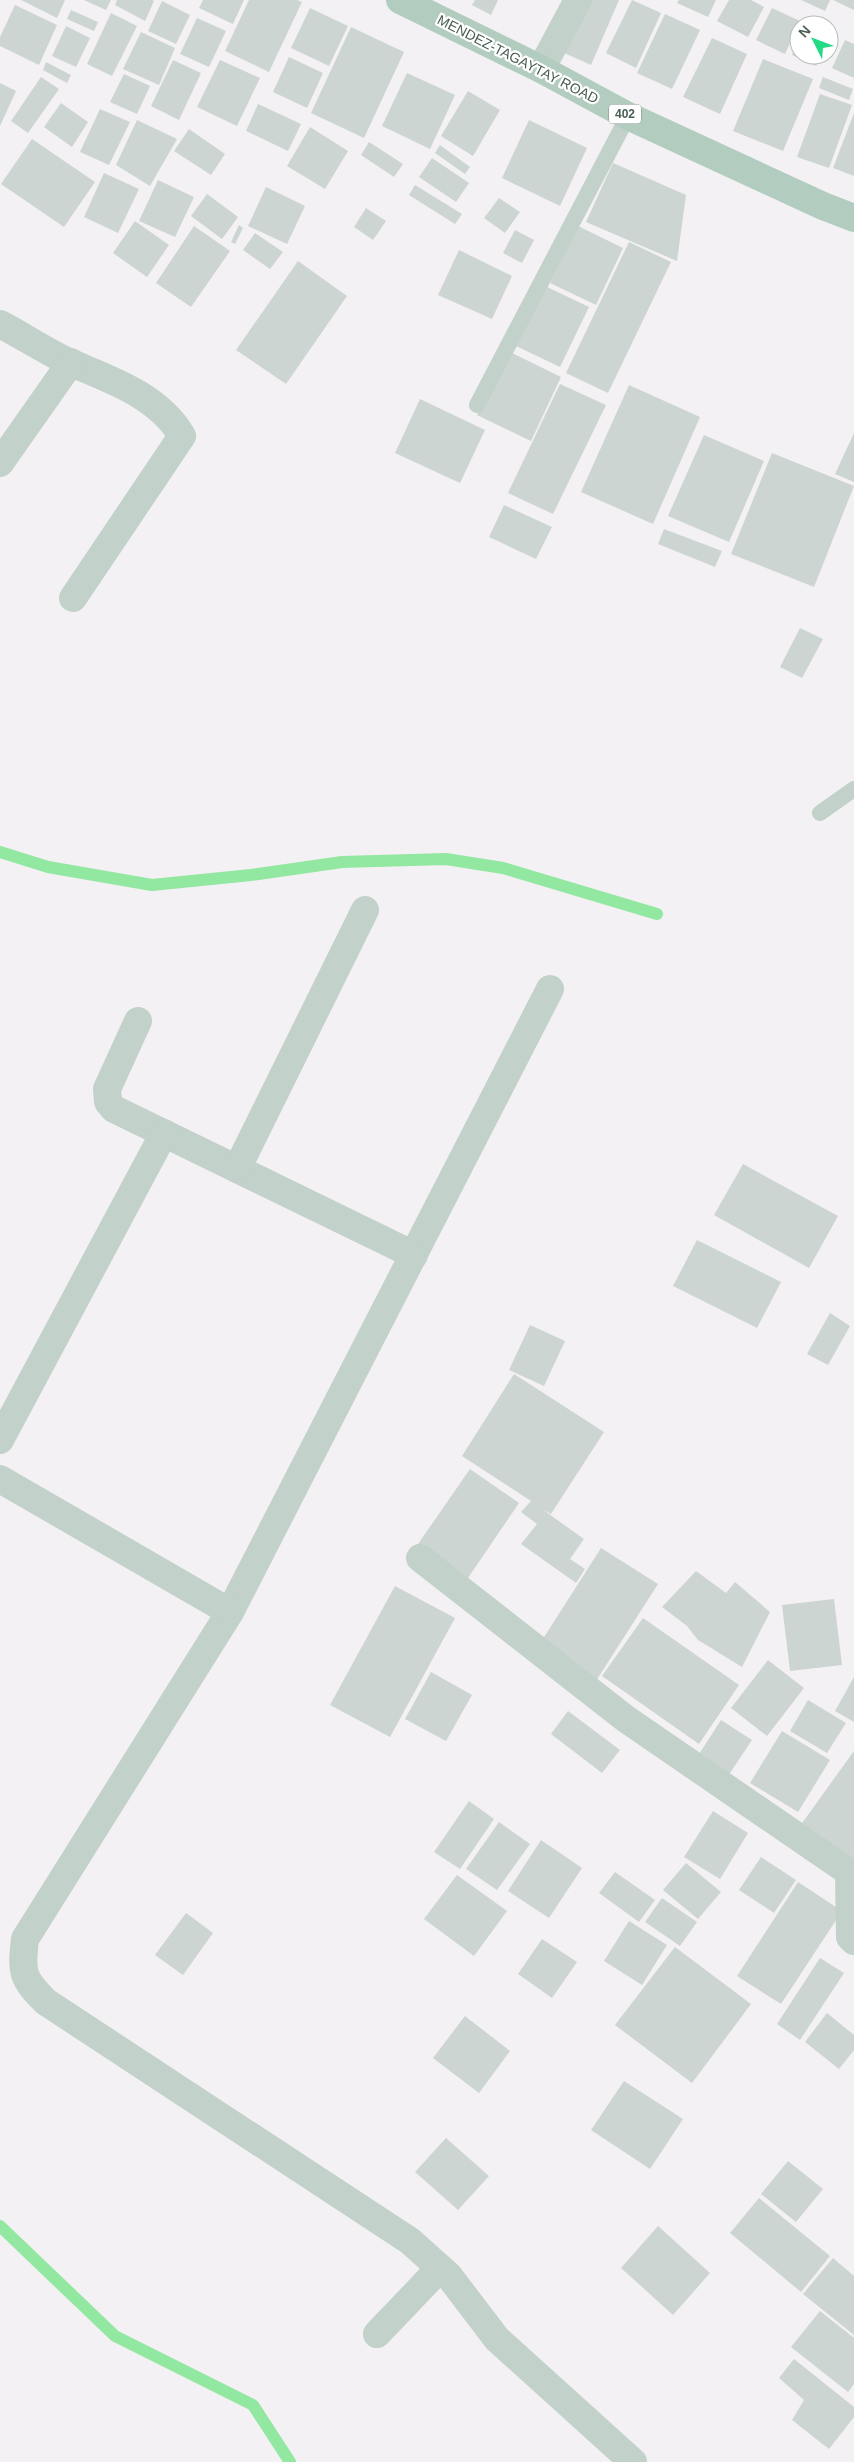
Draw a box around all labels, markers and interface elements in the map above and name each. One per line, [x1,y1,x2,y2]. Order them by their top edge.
street label: MENDEZ-TAGAYTAY ROAD [435,11,601,107]
north arrow [789,15,839,65]
text: N [795,22,814,40]
road number: 402 [609,105,641,124]

